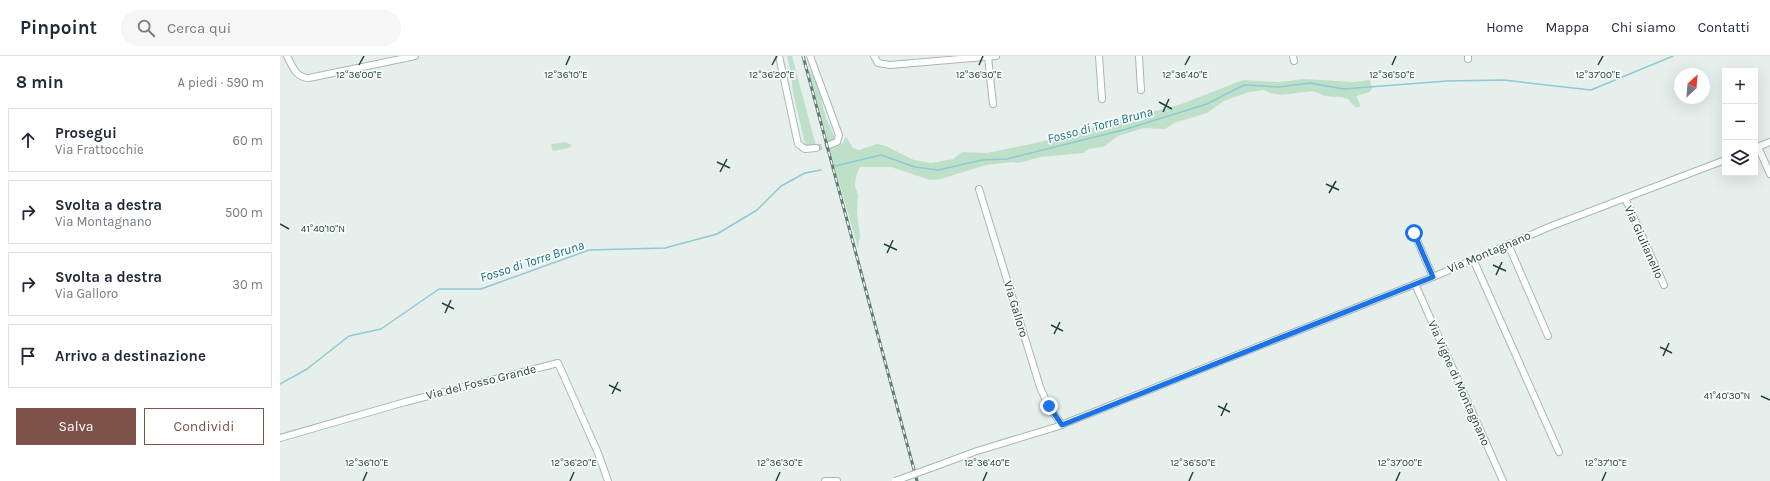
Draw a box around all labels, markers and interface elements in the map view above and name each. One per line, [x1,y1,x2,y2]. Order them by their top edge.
search box [121,10,401,46]
text: Pinpoint [20,17,97,39]
icon: search [135,17,157,39]
text: Cerca qui [167,19,231,37]
text: Home [1486,19,1523,36]
text: Mappa [1545,19,1589,36]
text: Chi siamo [1611,19,1676,36]
text: Contatti [1698,19,1750,36]
north arrow [1674,68,1710,104]
map controls [1722,68,1758,176]
button: + [1722,68,1758,104]
text: 12°36'00"E [336,69,382,81]
text: 12°36'10"E [544,69,588,81]
text: 12°36'20"E [749,69,795,81]
text: 12°36'30"E [956,69,1002,81]
text: 12°36'40"E [1162,69,1208,81]
text: 12°36'50"E [1369,69,1415,81]
text: 12°37'00"E [1576,69,1621,81]
text: 8 min [16,72,64,92]
text: A piedi · 590 m [177,75,264,90]
water label: Fosso di Torre Bruna [1046,104,1155,146]
button: − [1722,104,1758,140]
text: Prosegui [55,124,117,142]
icon: ahead [17,129,39,151]
text: 60 m [233,133,263,148]
button: layers [1722,140,1758,176]
text: Via Frattocchie [55,142,144,157]
text: Svolta a destra [55,196,162,214]
icon: right [17,201,39,223]
street label: Via Giulianello [1622,203,1666,281]
text: 500 m [225,205,263,220]
text: Via Montagnano [55,214,152,229]
text: 41°40'10"N [301,223,345,235]
route start [1405,224,1423,242]
street label: Via Montagnano [1445,228,1533,276]
water label: Fosso di Torre Bruna [478,237,586,285]
text: Svolta a destra [55,268,162,286]
icon: right [17,273,39,295]
text: 30 m [232,277,263,292]
street label: Via Galloro [1001,279,1031,339]
text: Via Galloro [55,286,118,301]
street label: Via Vigne di Montagnano [1425,318,1493,448]
icon: arrive [17,345,39,367]
text: Arrivo a destinazione [55,347,206,365]
street label: Via del Fosso Grande [424,362,538,402]
text: 41°40'30"N [1704,390,1750,402]
route end [1040,397,1058,415]
button: Salva [16,408,136,445]
button: Condividi [144,408,264,445]
text: 12°36'10"E [345,457,389,469]
text: 12°36'20"E [551,457,597,469]
text: 12°36'30"E [757,457,803,469]
text: 12°36'40"E [964,457,1010,469]
text: 12°36'50"E [1170,457,1216,469]
text: 12°37'00"E [1378,457,1423,469]
text: 12°37'10"E [1585,457,1627,469]

